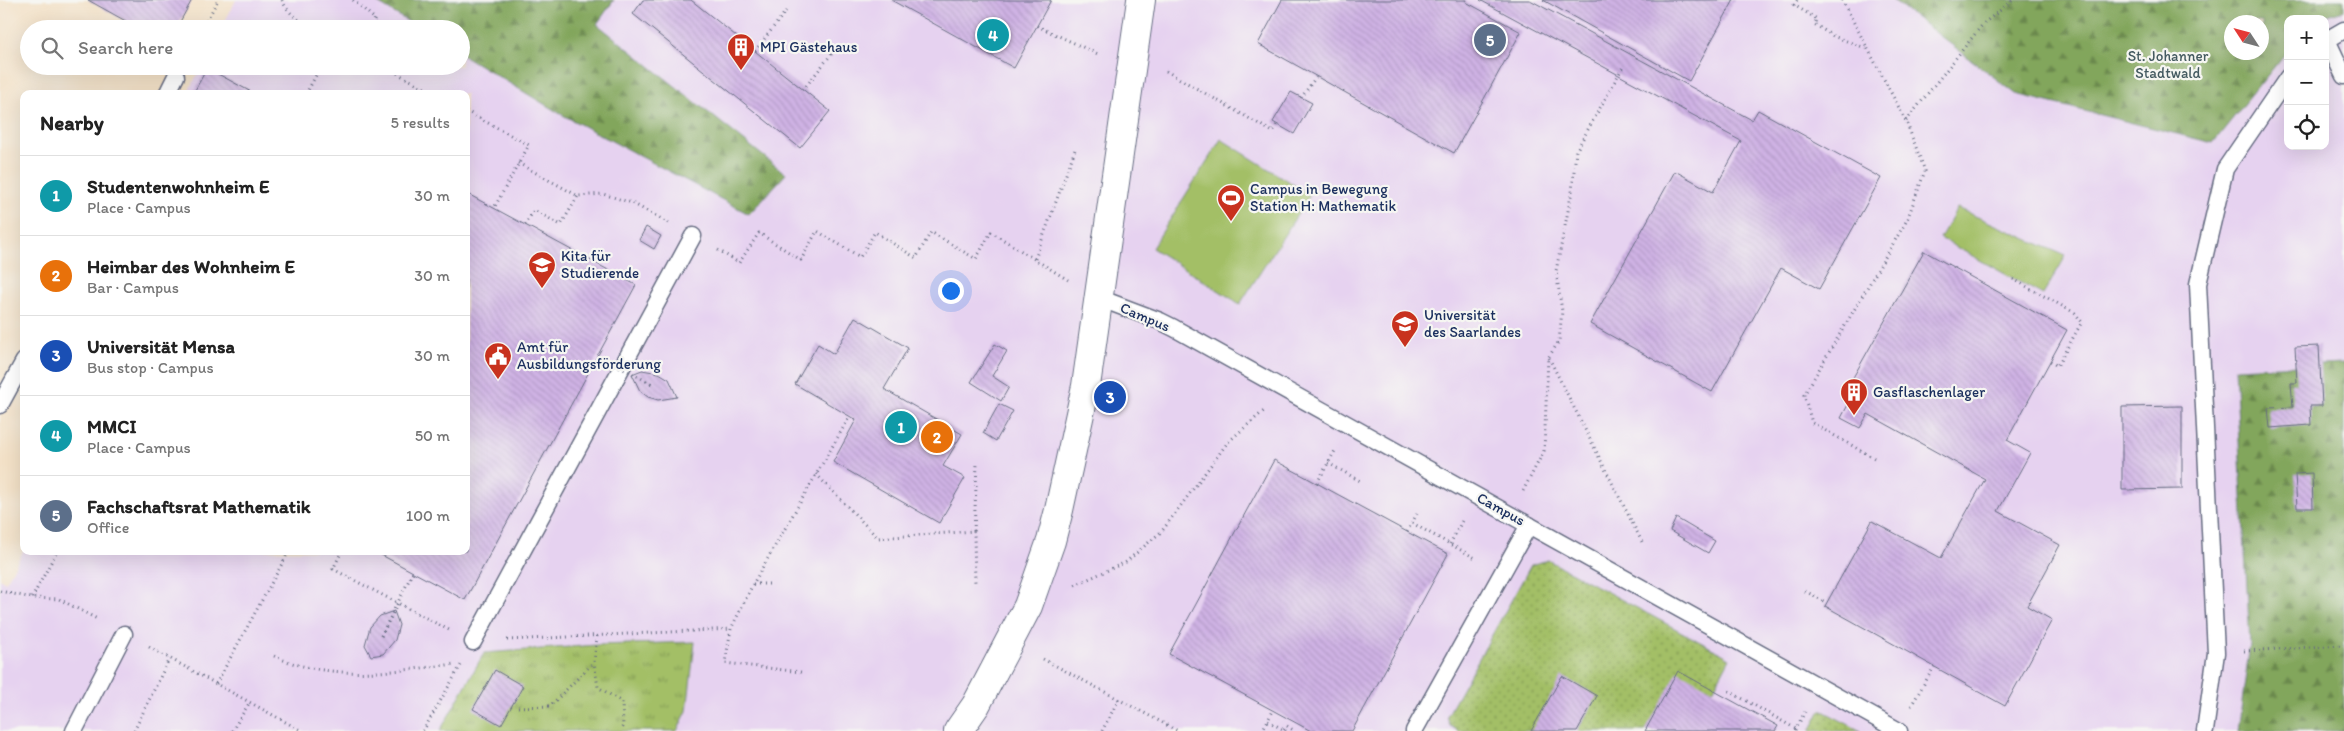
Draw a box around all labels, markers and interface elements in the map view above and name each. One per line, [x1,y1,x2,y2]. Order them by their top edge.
north arrow [2224,15,2269,60]
map controls [2284,15,2329,150]
button: + [2284,15,2329,60]
pin: 4 [977,16,1009,54]
search box [20,20,470,75]
pin: 5 [1474,21,1506,59]
building icon: MPI Gästehaus [726,32,756,71]
icon: search [38,34,66,62]
text: Search here [78,36,173,59]
place label: MPI Gästehaus [760,38,858,56]
park label: St. Johanner Stadtwald [2128,47,2209,82]
button: − [2284,60,2329,105]
button: locate [2284,105,2329,150]
text: Nearby [40,110,104,135]
text: 5 results [390,113,450,132]
text: Studentenwohnheim E [87,175,269,198]
place label: Campus in Bewegung Station H: Mathematik [1250,180,1396,215]
sports icon: Campus in Bewegung Station H: Mathematik [1216,183,1246,222]
text: 1 [52,186,60,205]
text: 30 m [414,186,450,205]
text: Place · Campus [87,198,191,217]
place label: Kita für Studierende [561,247,639,282]
school or university icon: Kita für Studierende [527,250,557,289]
text: Heimbar des Wohnheim E [87,255,295,278]
text: 2 [52,266,60,285]
text: 30 m [414,266,450,285]
text: Bar · Campus [87,278,179,297]
your location [938,278,964,304]
street label: Campus [1117,298,1173,336]
place label: Universität des Saarlandes [1424,306,1521,341]
school or university icon: Universität des Saarlandes [1390,309,1420,348]
text: Universität Mensa [87,335,235,358]
place label: Amt für Ausbildungsförderung [517,338,661,373]
public building icon: Amt für Ausbildungsförderung [483,341,513,380]
text: 3 [52,346,60,365]
text: 30 m [414,346,450,365]
text: Bus stop · Campus [87,358,214,377]
building icon: Gasflaschenlager [1839,377,1869,416]
pin: 3 [1094,378,1126,416]
place label: Gasflaschenlager [1873,383,1985,401]
pin: 1 [885,408,917,446]
text: MMCI [87,415,137,438]
pin: 2 [921,418,953,456]
text: 4 [51,426,61,445]
text: 50 m [415,426,450,445]
text: Place · Campus [87,438,191,457]
street label: Campus [1474,488,1528,530]
text: Fachschaftsrat Mathematik [87,495,311,518]
text: 5 [52,506,60,525]
text: 100 m [406,506,450,525]
text: Office [87,518,129,537]

